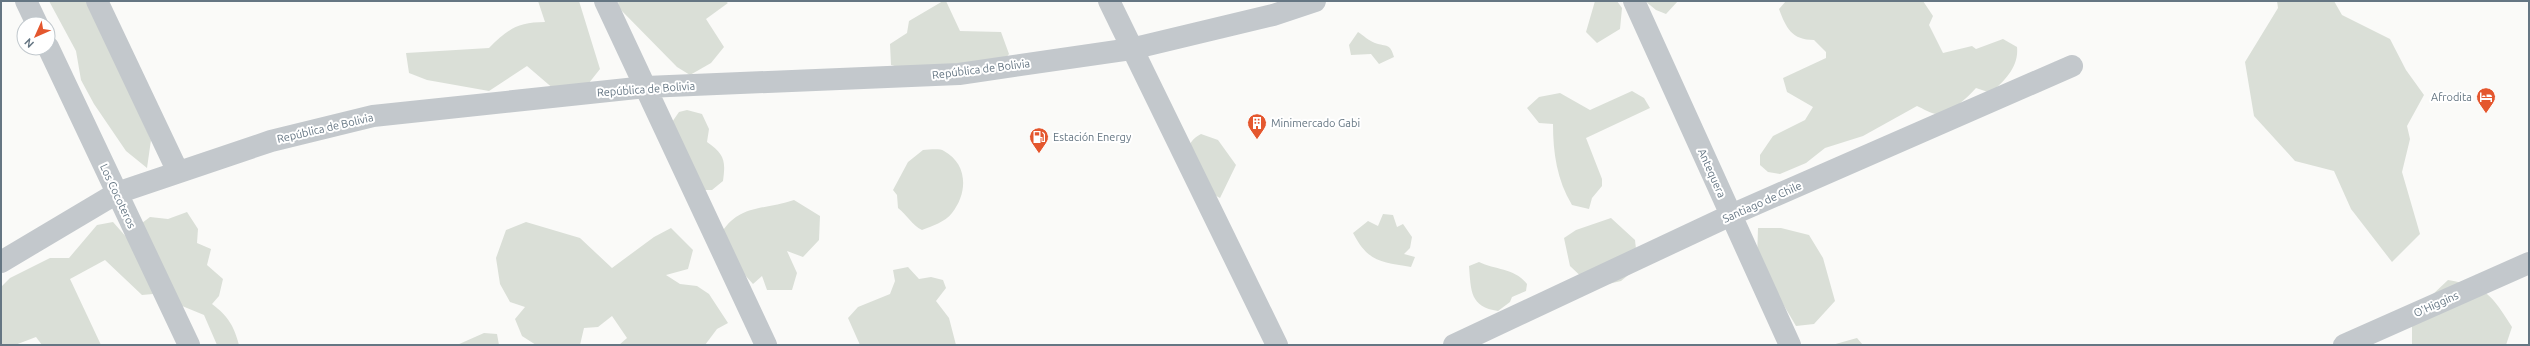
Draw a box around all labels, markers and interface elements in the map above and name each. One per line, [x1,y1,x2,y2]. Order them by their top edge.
north arrow [16,16,56,56]
text: N [22,36,36,50]
street label: República de Bolivia [931,57,1031,81]
street label: República de Bolivia [596,80,696,98]
hotel icon: Afrodita [2475,86,2497,114]
place label: Afrodita [2431,91,2472,103]
street label: República de Bolivia [276,111,374,145]
building icon: Minimercado Gabi [1246,112,1268,140]
place label: Minimercado Gabi [1271,117,1360,129]
fuel station icon: Estación Energy [1028,126,1050,154]
place label: Estación Energy [1053,131,1132,143]
street label: Antequera [1696,147,1728,199]
street label: Los Cocoteros [98,162,138,230]
street label: Santiago de Chile [1721,179,1803,225]
street label: O'Higgins [2412,289,2460,319]

